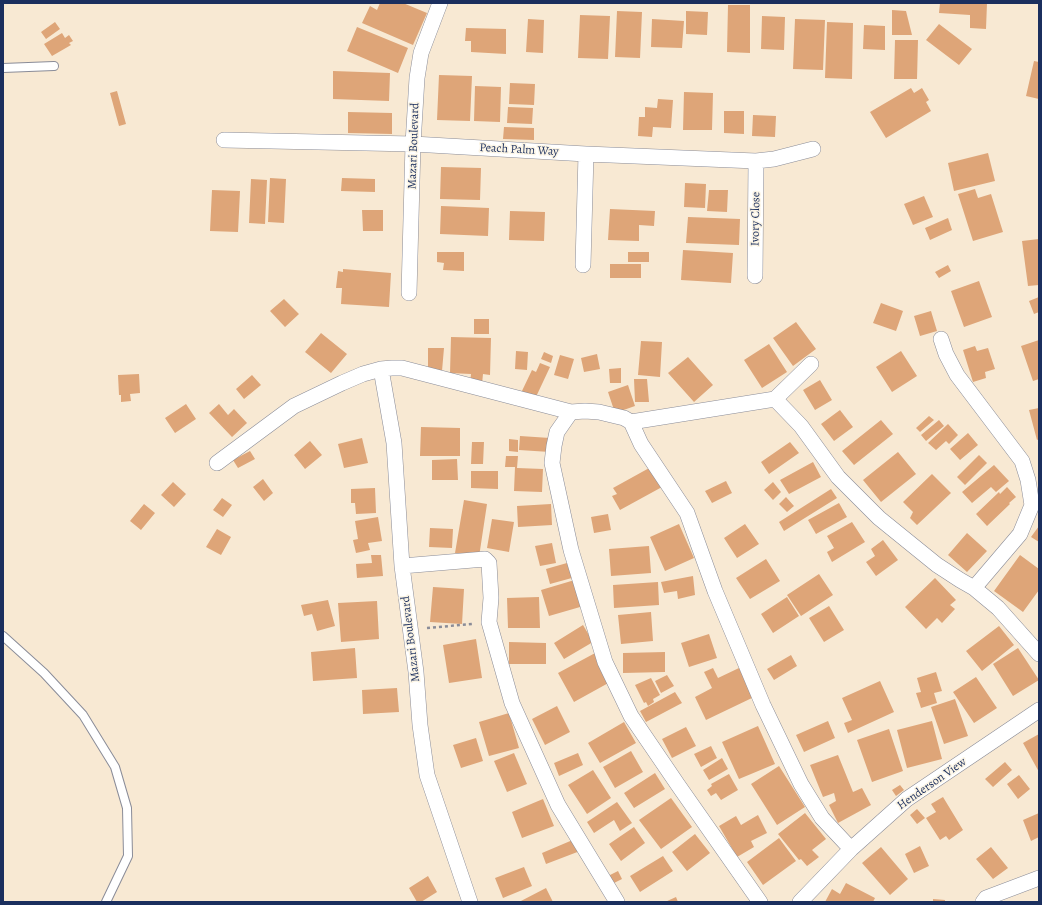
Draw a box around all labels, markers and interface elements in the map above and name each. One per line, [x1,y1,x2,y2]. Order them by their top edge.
street label: Mazari Boulevard [405,102,423,190]
street label: Peach Palm Way [479,141,559,159]
street label: Ivory Close [748,192,764,246]
street label: Mazari Boulevard [399,595,423,683]
street label: Henderson View [895,755,969,813]

